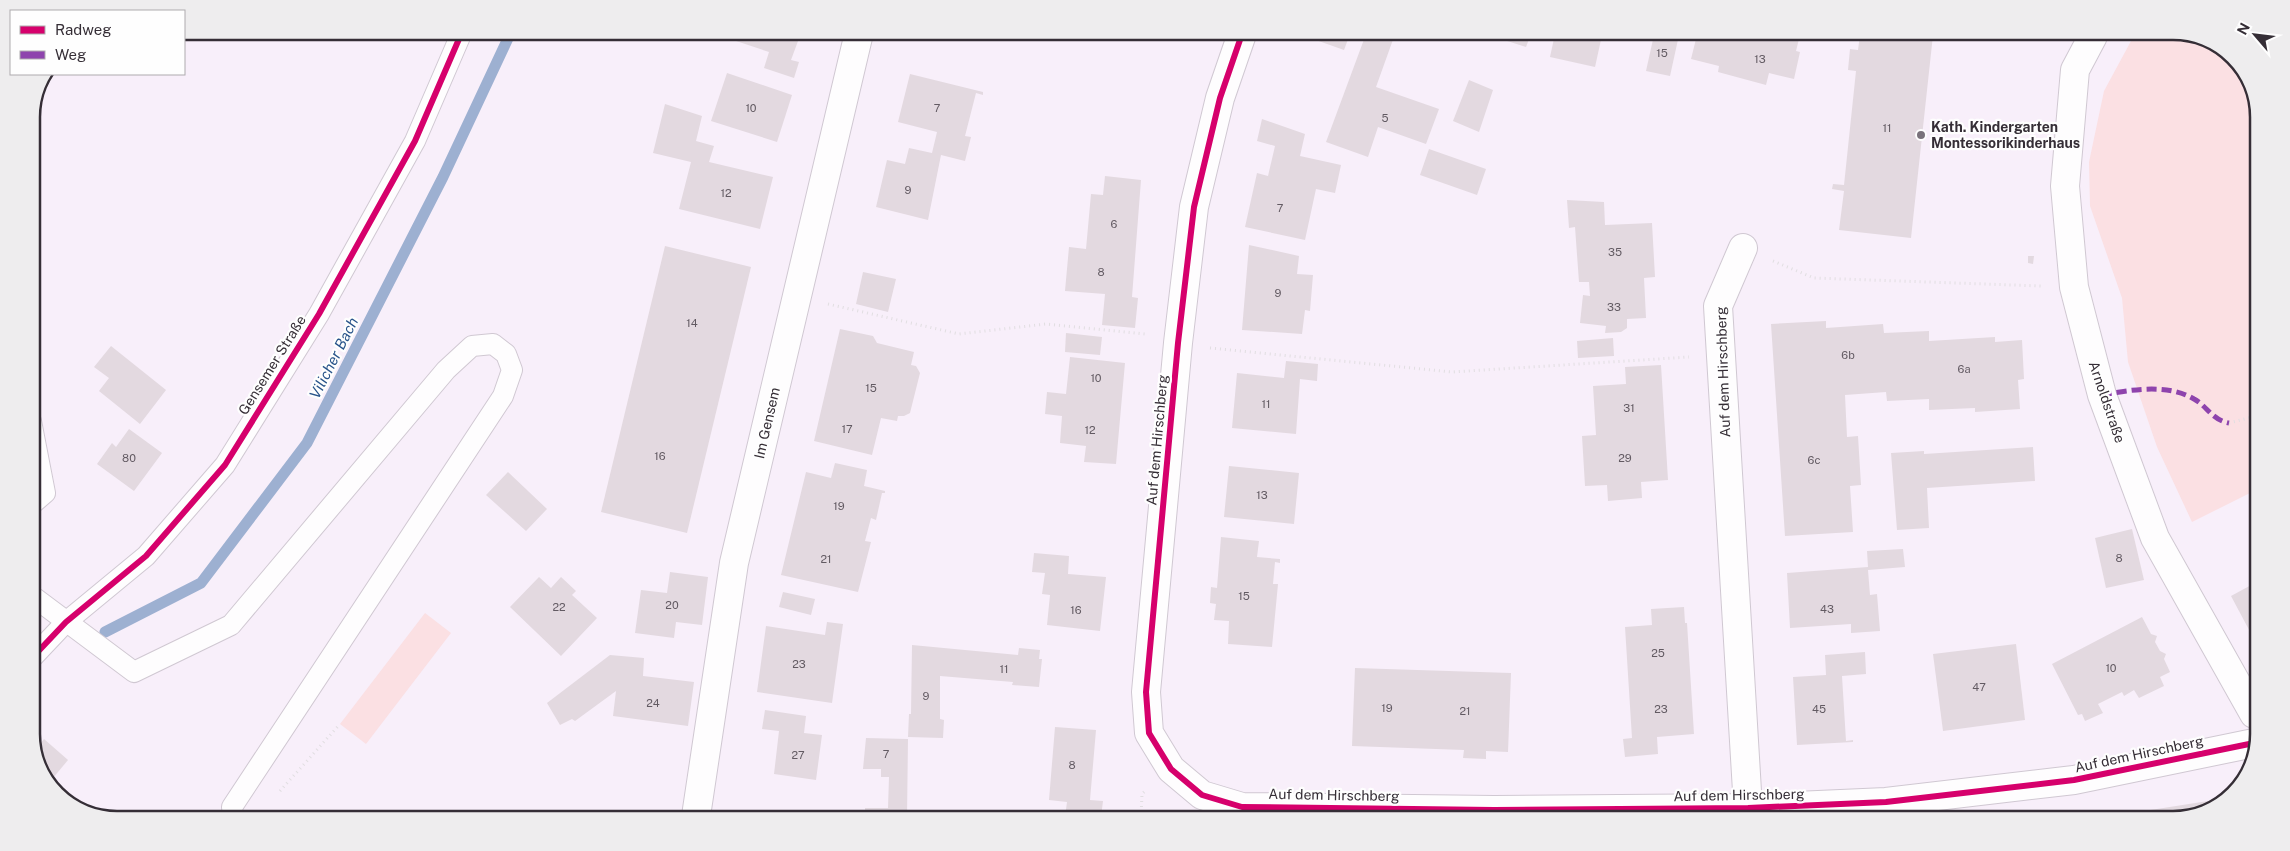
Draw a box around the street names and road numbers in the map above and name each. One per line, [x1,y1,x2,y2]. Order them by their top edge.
street label: Auf dem Hirschberg [1713,306,1733,438]
street label: Gensemer Straße [235,312,309,418]
street label: Arnoldstraße [2086,359,2128,445]
street label: Auf dem Hirschberg [1143,374,1171,506]
street label: Im Gensem [751,386,783,460]
street label: Auf dem Hirschberg [2073,732,2205,775]
street label: Auf dem Hirschberg [1268,786,1400,804]
street label: Auf dem Hirschberg [1673,786,1805,804]

